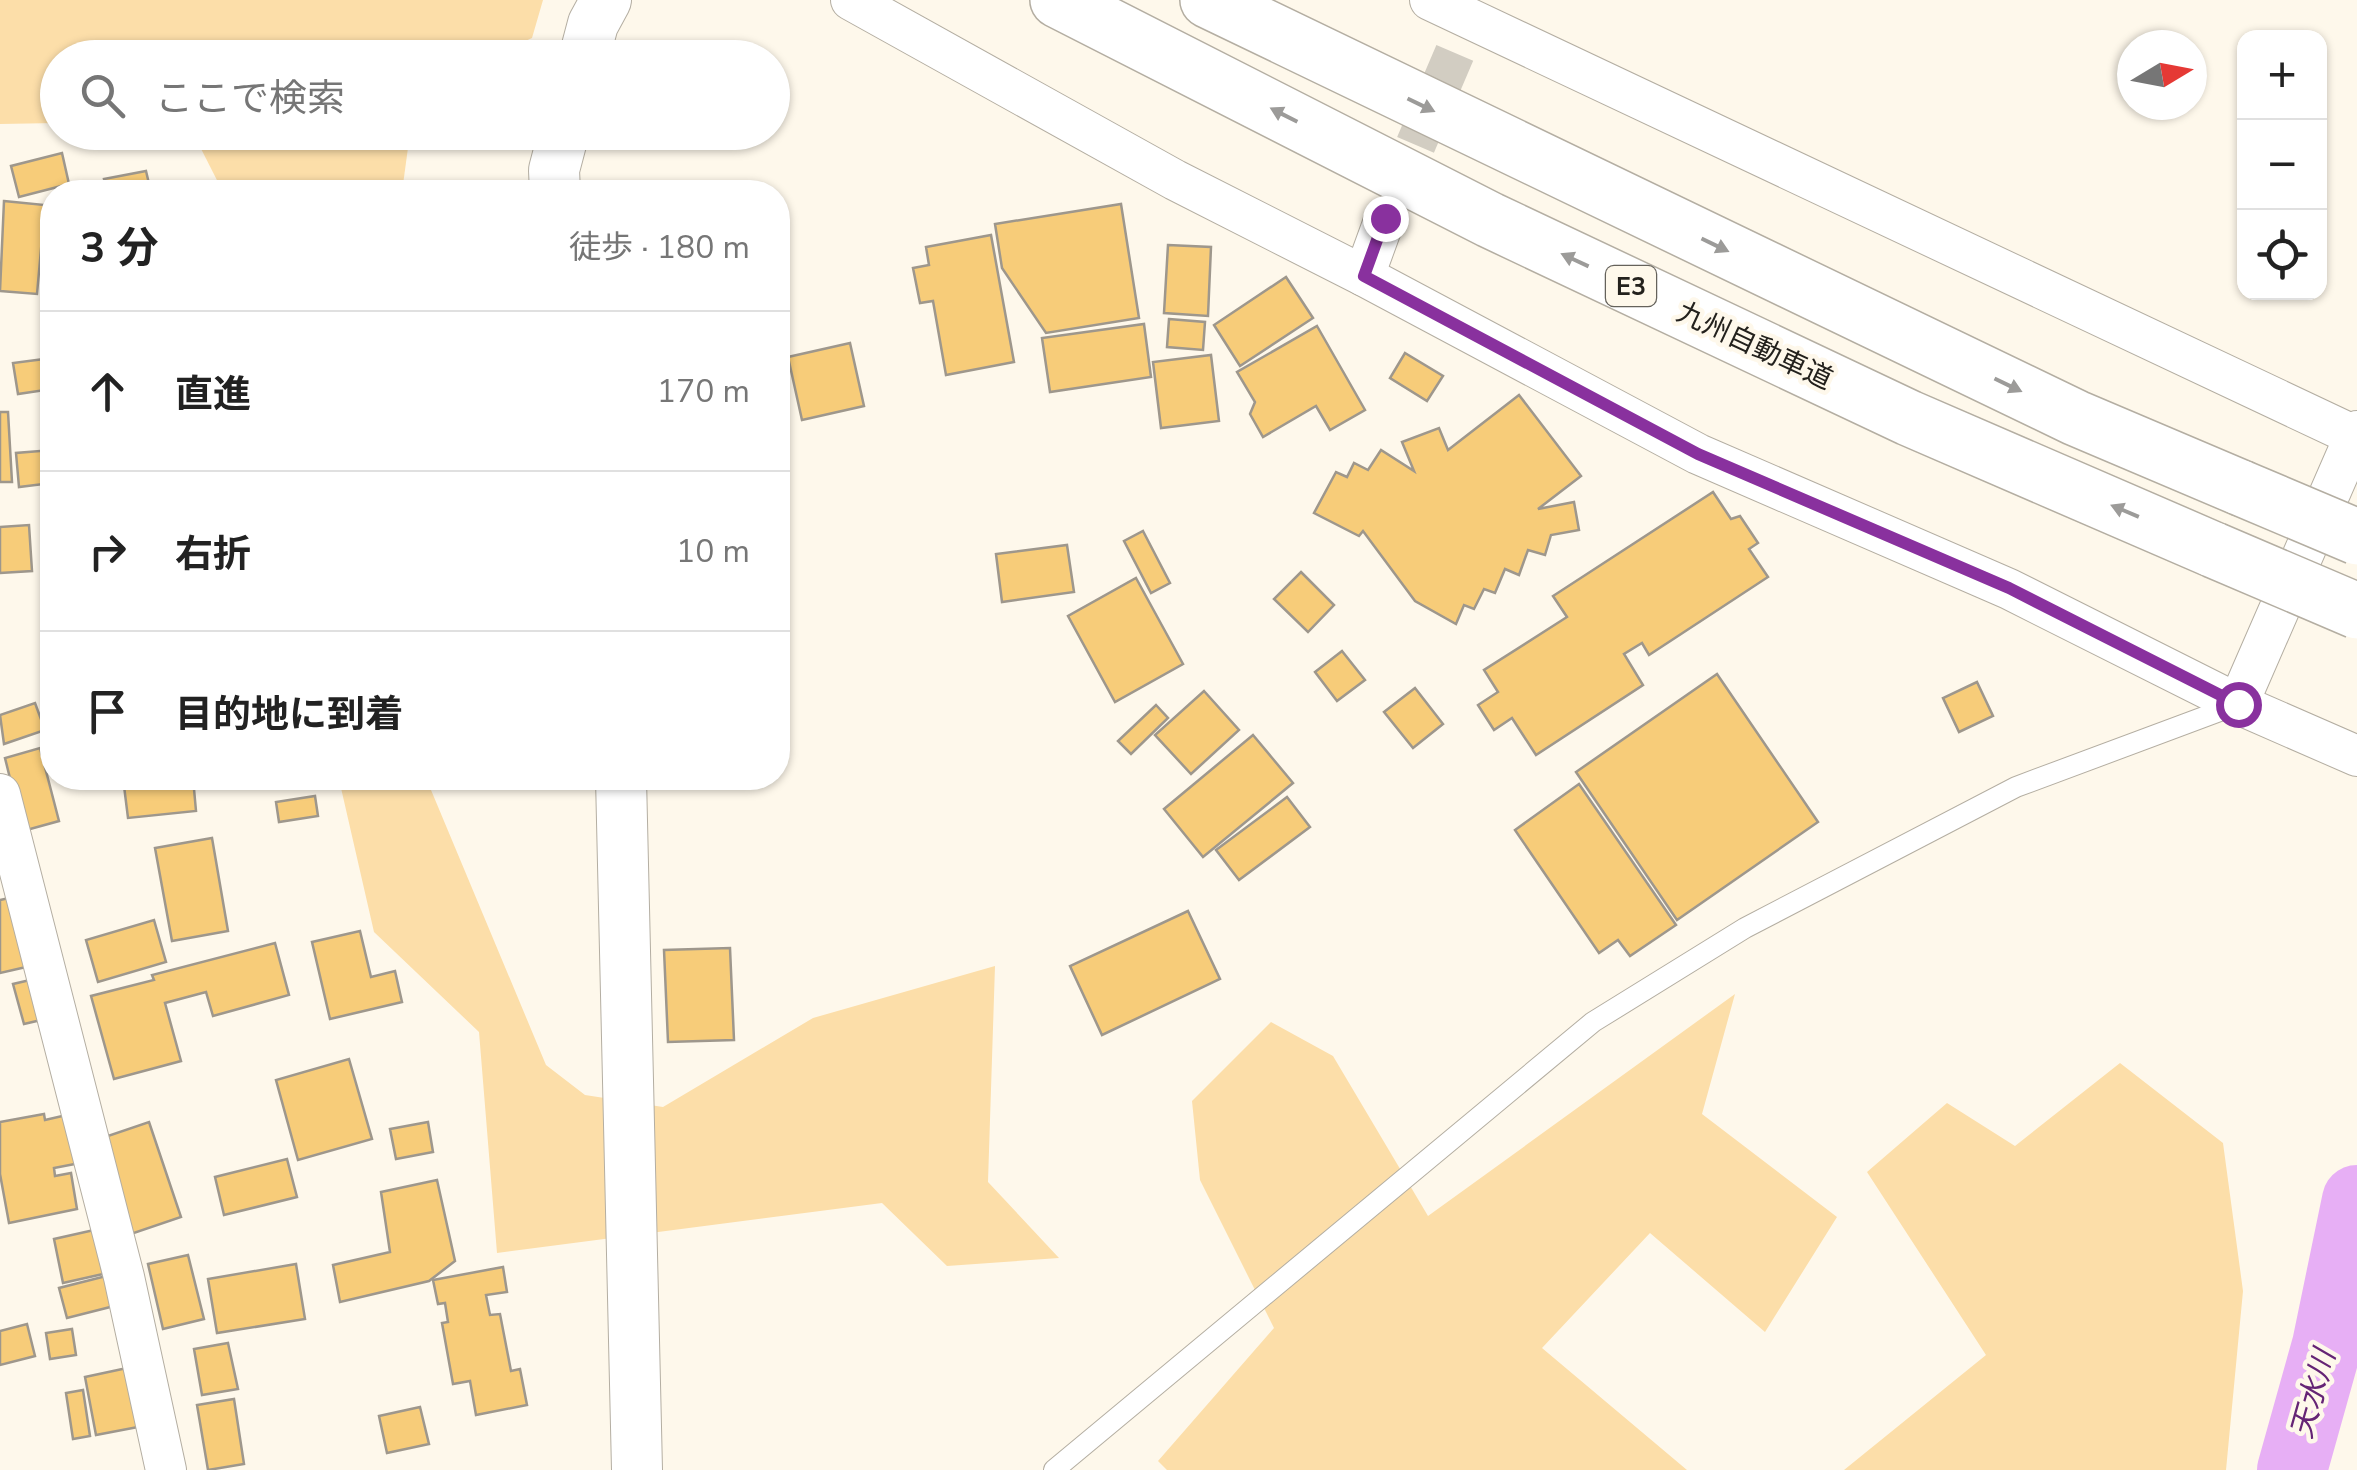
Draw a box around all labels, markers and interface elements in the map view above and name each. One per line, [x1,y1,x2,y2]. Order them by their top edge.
north arrow [2117,30,2207,120]
map controls [2237,30,2327,300]
button: + [2237,30,2327,120]
search box [40,40,790,150]
icon: search [75,68,130,123]
text: ここで検索 [155,73,345,124]
one-way arrow [1407,96,1436,113]
one-way arrow [1269,107,1298,124]
button: − [2237,120,2327,210]
route end [1363,196,1409,242]
button: locate [2237,210,2327,300]
text: 3 分 [80,220,159,277]
text: 徒歩 · 180 m [569,226,750,269]
one-way arrow [1700,236,1729,253]
one-way arrow [1560,251,1589,268]
road number: E3 [1606,266,1656,306]
street label: 九州自動車道 [1670,293,1839,399]
icon: ahead [80,364,135,419]
text: 直進 [175,369,251,420]
text: 170 m [657,370,750,413]
one-way arrow [1994,377,2023,394]
one-way arrow [2110,503,2140,519]
icon: right [80,524,135,579]
text: 右折 [175,529,251,580]
text: 10 m [676,530,750,573]
route start [2216,682,2262,728]
icon: arrive [80,684,135,739]
text: 目的地に到着 [175,689,403,740]
water label: 天水川 [2281,1342,2346,1443]

